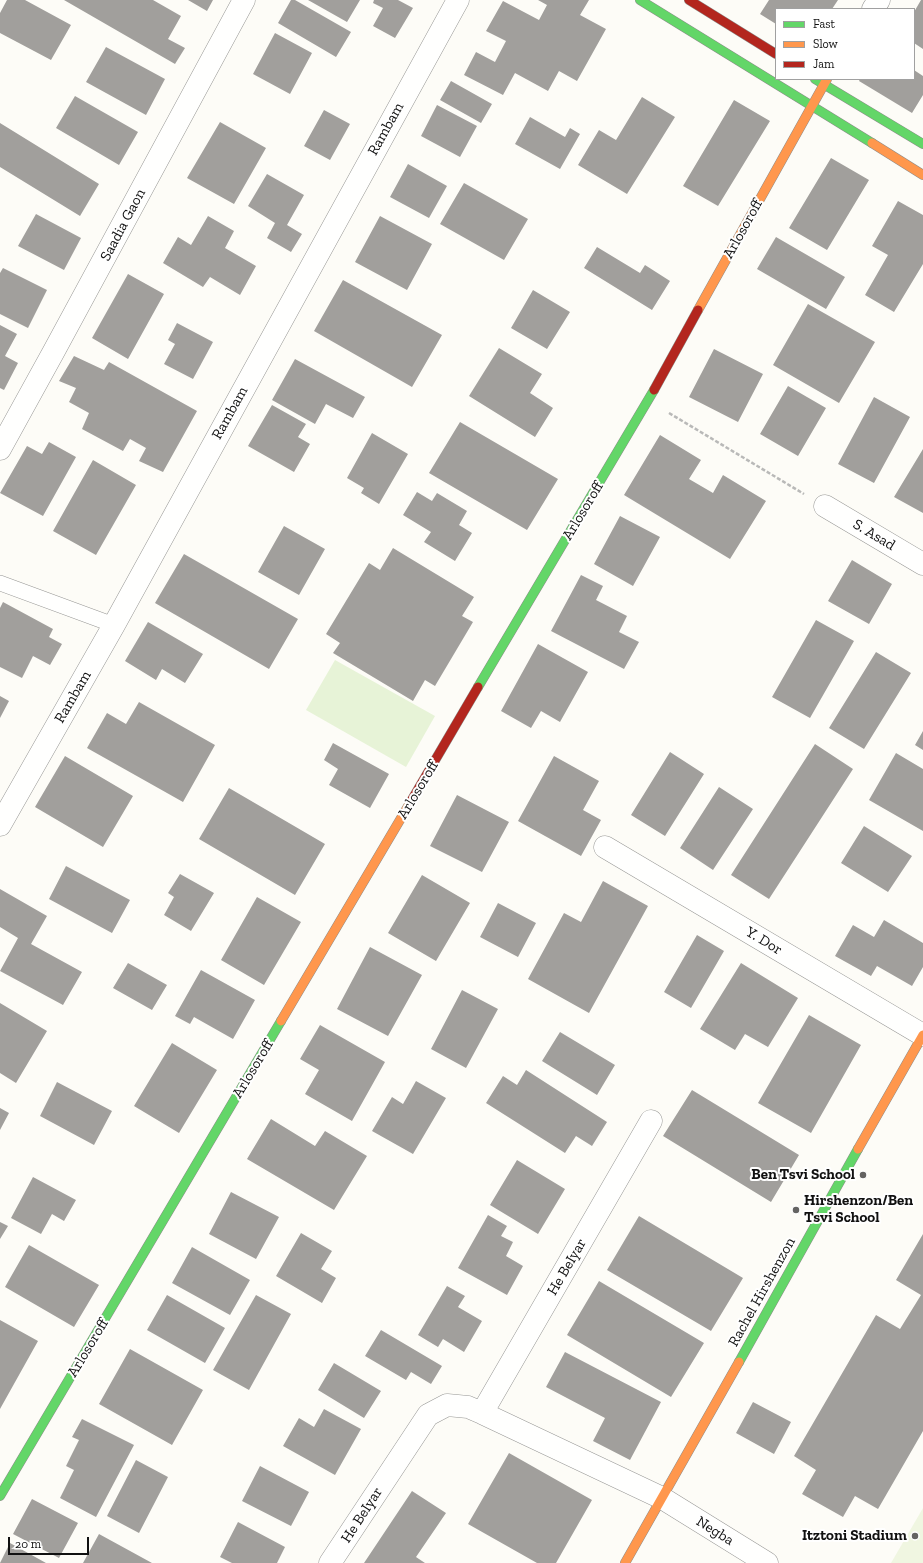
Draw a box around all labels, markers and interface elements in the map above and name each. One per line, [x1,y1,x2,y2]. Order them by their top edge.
legend [775,8,915,80]
text: Fast [813,17,835,31]
text: Slow [813,37,838,51]
text: Jam [813,57,834,71]
street label: Rambam [364,99,408,159]
street label: Saadia Gaon [96,186,150,264]
street label: Arlosoroff [719,196,767,262]
street label: Rambam [208,383,252,443]
street label: Arlosoroff [559,478,607,544]
street label: S. Asad [850,515,898,555]
street label: Rambam [51,668,95,726]
street label: Arlosoroff [394,757,442,823]
street label: Y. Dor [742,923,786,959]
street label: Arlosoroff [229,1036,277,1102]
place label: Ben Tsvi School [751,1166,855,1184]
marker: Ben Tsvi School [858,1170,868,1180]
place label: Hirshenzon/Ben Tsvi School [804,1192,913,1227]
marker: Hirshenzon/Ben Tsvi School [791,1205,801,1215]
street label: Rachel Hirshenzon [725,1234,799,1350]
street label: He BeIyar [543,1235,591,1299]
street label: Arlosoroff [64,1315,112,1381]
street label: He BeIyar [337,1484,387,1546]
street label: Negba [693,1512,737,1550]
place label: Itztoni Stadium [802,1527,907,1545]
scale bar [10,1529,91,1555]
marker: Itztoni Stadium [910,1531,920,1541]
text: 20 m [15,1537,41,1551]

